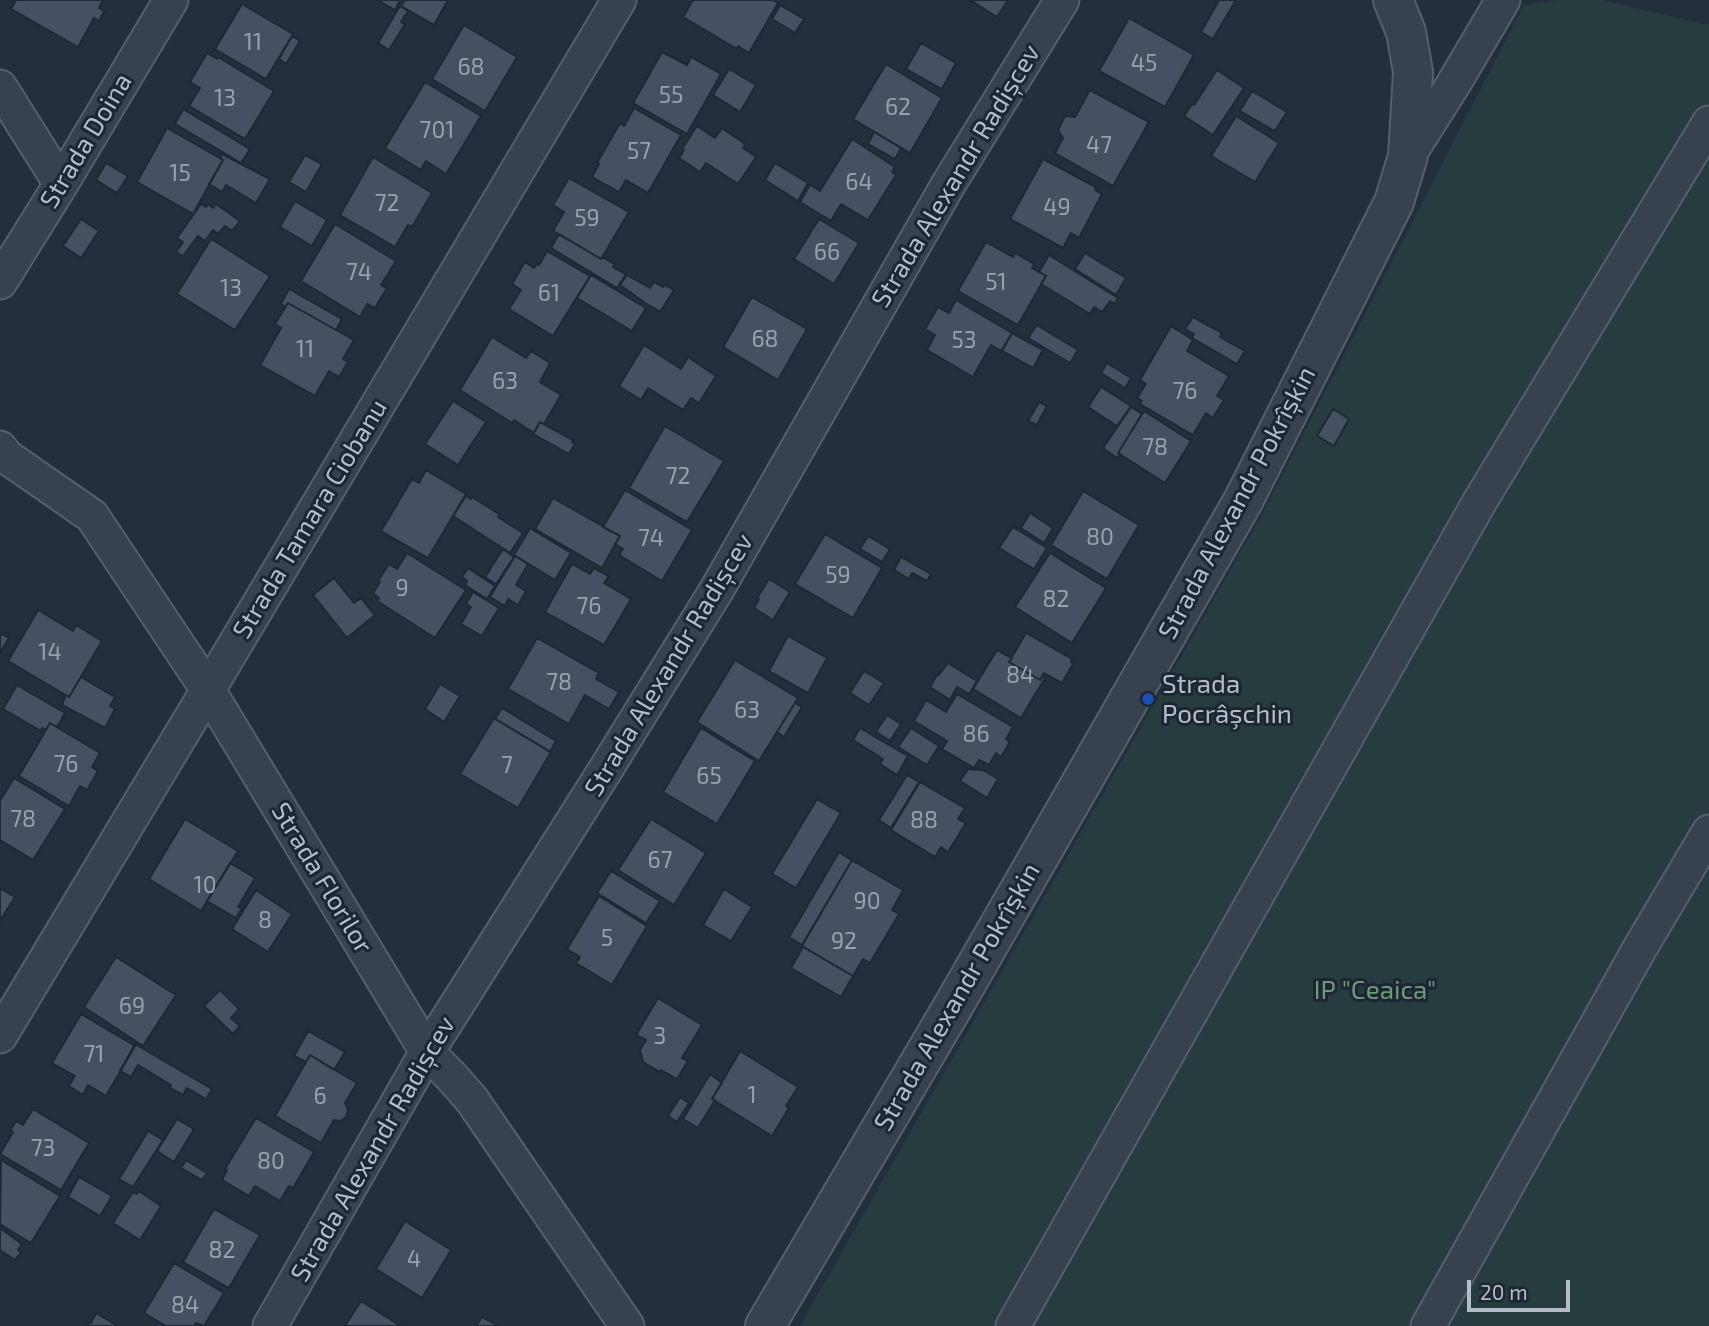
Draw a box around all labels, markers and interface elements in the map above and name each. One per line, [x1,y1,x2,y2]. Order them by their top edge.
house number: 11 [244,28,262,56]
street label: Strada Alexandr Radișcev [865,39,1047,313]
house number: 45 [1131,49,1157,77]
house number: 68 [457,53,485,81]
street label: Strada Doina [34,68,138,214]
house number: 55 [659,81,683,109]
house number: 13 [214,84,236,112]
house number: 62 [885,93,911,121]
house number: 701 [420,116,454,144]
house number: 47 [1086,131,1112,159]
house number: 57 [627,137,651,165]
house number: 15 [169,159,191,187]
house number: 64 [845,168,873,196]
house number: 72 [375,189,399,217]
house number: 49 [1043,193,1071,221]
house number: 59 [574,204,600,232]
house number: 66 [814,238,840,266]
house number: 74 [346,258,372,286]
house number: 51 [985,268,1007,296]
house number: 13 [220,274,242,302]
house number: 61 [538,279,560,307]
house number: 68 [751,325,779,353]
house number: 53 [951,326,977,354]
house number: 11 [296,335,314,363]
street label: Strada Alexandr Pokrîșkin [1152,361,1322,645]
house number: 63 [492,367,518,395]
house number: 76 [1173,377,1197,405]
street label: Strada Tamara Ciobanu [226,394,394,644]
house number: 78 [1142,433,1168,461]
house number: 72 [666,462,690,490]
house number: 80 [1086,523,1114,551]
house number: 74 [638,524,664,552]
street label: Strada Alexandr Radișcev [578,528,760,802]
house number: 59 [825,561,851,589]
house number: 9 [395,574,409,602]
house number: 82 [1043,585,1069,613]
house number: 76 [577,592,601,620]
house number: 14 [38,638,62,666]
house number: 84 [1006,661,1034,689]
house number: 78 [546,668,572,696]
place label: Strada Pocrâşchin [1162,668,1292,730]
marker: Strada Pocrâşchin [1140,691,1156,707]
house number: 63 [734,696,760,724]
house number: 86 [962,720,990,748]
house number: 76 [54,750,78,778]
house number: 7 [501,751,513,779]
house number: 65 [696,762,722,790]
street label: Strada Florilor [265,797,379,959]
house number: 78 [10,805,36,833]
house number: 88 [910,806,938,834]
house number: 67 [648,846,672,874]
street label: Strada Alexandr Pokrîșkin [867,857,1047,1137]
house number: 10 [193,871,217,899]
house number: 90 [853,887,881,915]
house number: 8 [258,906,272,934]
house number: 5 [601,924,613,952]
house number: 92 [831,927,857,955]
park label: IP "Ceaica" [1314,974,1436,1006]
house number: 69 [119,992,145,1020]
street label: Strada Alexandr Radișcev [284,1011,462,1287]
house number: 3 [654,1022,666,1050]
house number: 71 [84,1040,104,1068]
house number: 1 [747,1081,757,1109]
house number: 6 [313,1082,327,1110]
house number: 73 [31,1134,55,1162]
house number: 80 [257,1147,285,1175]
house number: 82 [209,1236,235,1264]
house number: 4 [407,1245,421,1273]
scale bar [1471,1266,1574,1310]
text: 20 m [1480,1279,1528,1304]
house number: 84 [171,1291,199,1319]

